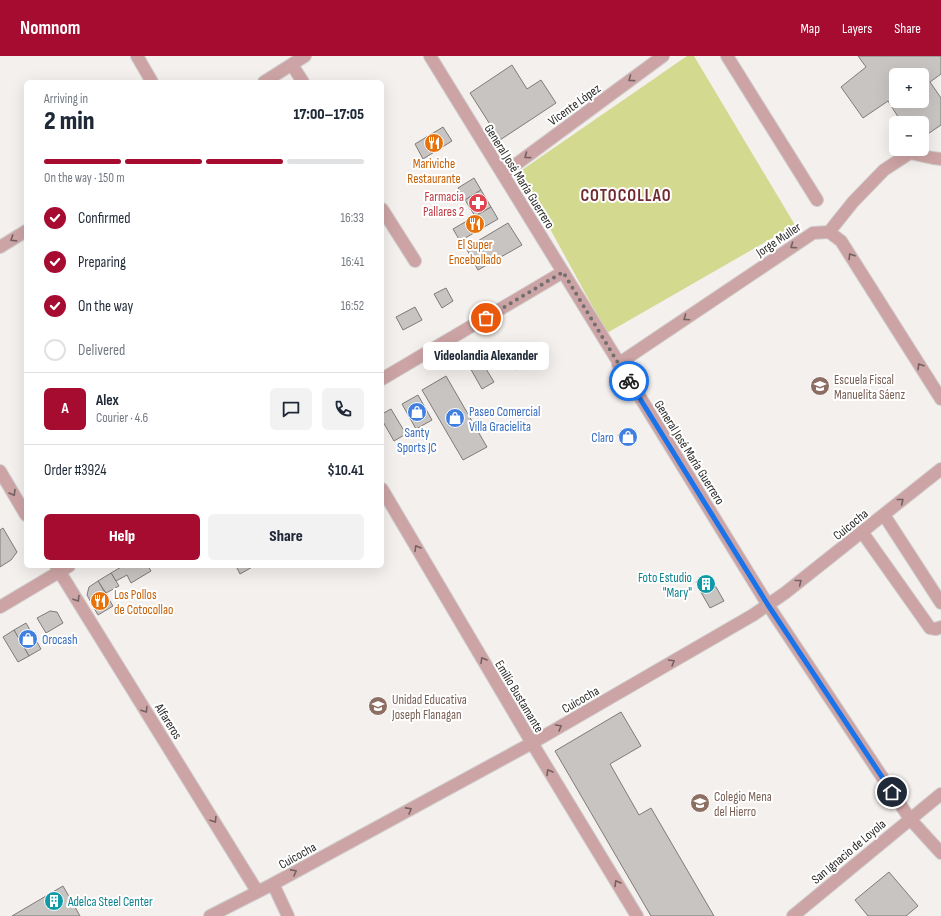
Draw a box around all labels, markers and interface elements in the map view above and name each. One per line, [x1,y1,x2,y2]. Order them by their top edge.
text: Nomnom [20,17,80,40]
text: Map [800,20,820,37]
text: Layers [842,20,872,37]
text: Share [894,20,921,37]
map controls [889,68,929,156]
button: + [889,68,929,108]
one-way arrow [629,74,636,81]
street label: Vicente López [545,80,604,129]
text: Arriving in [44,91,88,107]
text: 17:00–17:05 [294,105,364,124]
text: 2 min [44,106,94,137]
button: − [889,116,929,156]
street label: General José María Guerrero [481,121,558,232]
restaurant icon: Mariviche Restaurante [423,132,445,154]
one-way arrow [524,151,531,158]
place label: Mariviche Restaurante [407,156,461,187]
text: On the way · 150 m [44,170,125,186]
district label: COTOCOLLAO [580,186,672,206]
place label: Farmacia Pallares 2 [423,189,464,220]
pharmacy icon: Farmacia Pallares 2 [467,192,489,214]
icon: check [44,207,66,229]
text: Confirmed [78,209,131,228]
text: 16:33 [340,210,364,226]
restaurant icon: El Super Encebollado [464,213,486,235]
street label: Jorge Muller [752,219,804,261]
one-way arrow [10,234,17,241]
place label: El Super Encebollado [449,237,501,268]
one-way arrow [791,241,798,248]
icon: check [44,251,66,273]
text: Preparing [78,253,126,272]
one-way arrow [848,253,856,260]
text: 16:41 [341,254,364,270]
icon: check [44,295,66,317]
text: On the way [78,297,133,316]
text: 16:52 [341,298,364,314]
pin [469,301,503,335]
icon: bag [475,307,497,329]
one-way arrow [683,314,690,321]
text: Delivered [78,341,125,360]
callout: Videolandia Alexander [423,342,549,370]
text: Videolandia Alexander [434,348,538,364]
courier [609,361,649,401]
one-way arrow [918,363,925,370]
icon: bike [618,370,640,392]
place label: Escuela Fiscal Manuelita Sáenz [834,372,905,403]
school or university icon: Escuela Fiscal Manuelita Sáenz [809,375,831,397]
button: chat [270,388,312,430]
button: phone [322,388,364,430]
text: Alex [96,391,119,410]
street label: General José María Guerrero [651,397,728,508]
text: A [61,399,69,418]
shop icon: Santy Sports JC [406,401,428,423]
place label: Paseo Comercial Villa Gracielita [469,404,540,435]
shop icon: Paseo Comercial Villa Gracielita [444,407,466,429]
text: Courier · 4.6 [96,410,148,426]
place label: Santy Sports JC [397,425,437,456]
shop icon: Claro [617,426,639,448]
place label: Claro [591,430,614,446]
text: Order #3924 [44,461,107,480]
text: $10.41 [327,461,364,480]
one-way arrow [8,489,16,496]
one-way arrow [897,499,904,506]
street label: Cuicocha [830,506,871,544]
button: Help [44,514,200,560]
button: Share [208,514,364,560]
one-way arrow [414,545,421,552]
place label: Foto Estudio "Mary" [638,570,692,601]
building icon: Foto Estudio "Mary" [695,573,717,595]
one-way arrow [795,579,802,586]
place label: Los Pollos de Cotocollao [114,587,173,618]
restaurant icon: Los Pollos de Cotocollao [89,590,111,612]
one-way arrow [72,595,79,602]
shop icon: Orocash [17,628,39,650]
place label: Orocash [42,632,78,648]
one-way arrow [480,657,487,664]
street label: Emilio Bustamante [491,657,547,736]
one-way arrow [668,659,675,666]
street label: Cuicocha [559,683,602,717]
place label: Unidad Educativa Joseph Flanagan [391,692,467,723]
school or university icon: Unidad Educativa Joseph Flanagan [367,695,389,717]
street label: Alfareros [150,700,185,743]
one-way arrow [140,706,148,713]
one-way arrow [555,724,562,731]
one-way arrow [546,769,554,776]
pin [875,775,909,809]
icon: home [881,781,903,803]
place label: Colegio Mena del Hierro [714,789,772,820]
school or university icon: Colegio Mena del Hierro [689,792,711,814]
one-way arrow [404,807,412,815]
one-way arrow [209,816,216,823]
street label: San Ignacio de Loyola [808,816,889,887]
street label: Cuicocha [276,839,319,873]
one-way arrow [290,869,298,877]
one-way arrow [614,880,621,887]
building icon: Adelca Steel Center [43,890,65,912]
place label: Adelca Steel Center [67,894,153,910]

